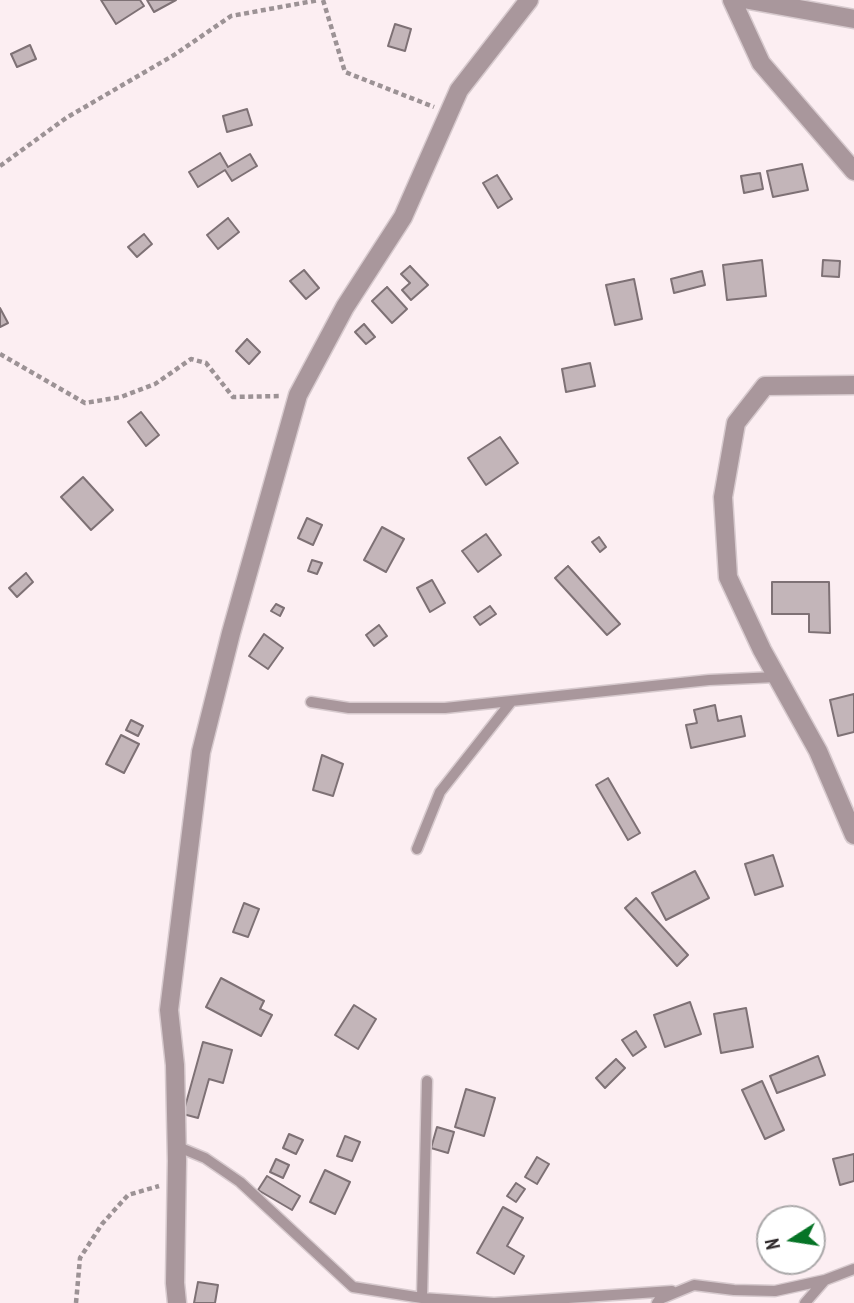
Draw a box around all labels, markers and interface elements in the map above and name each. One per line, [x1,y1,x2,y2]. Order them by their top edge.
north arrow [756,1205,826,1275]
text: N [760,1236,785,1251]

